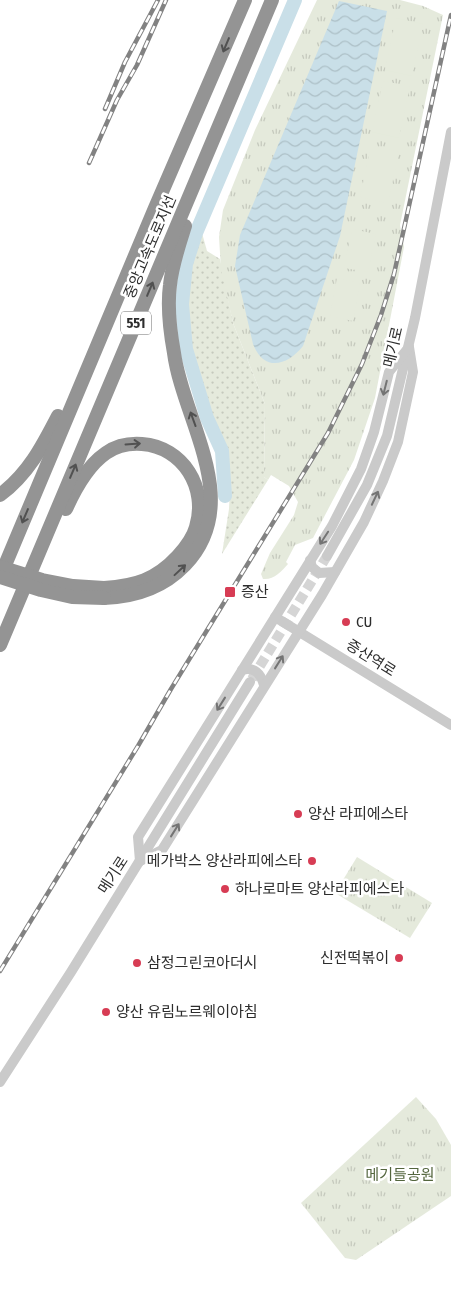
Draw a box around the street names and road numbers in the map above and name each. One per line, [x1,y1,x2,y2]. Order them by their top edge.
street label: 중앙고속도로지선 [120,193,180,301]
road number: 551 [121,312,151,334]
street label: 메기로 [380,325,406,369]
street label: 증산역로 [343,636,399,680]
street label: 메기로 [94,853,132,897]

